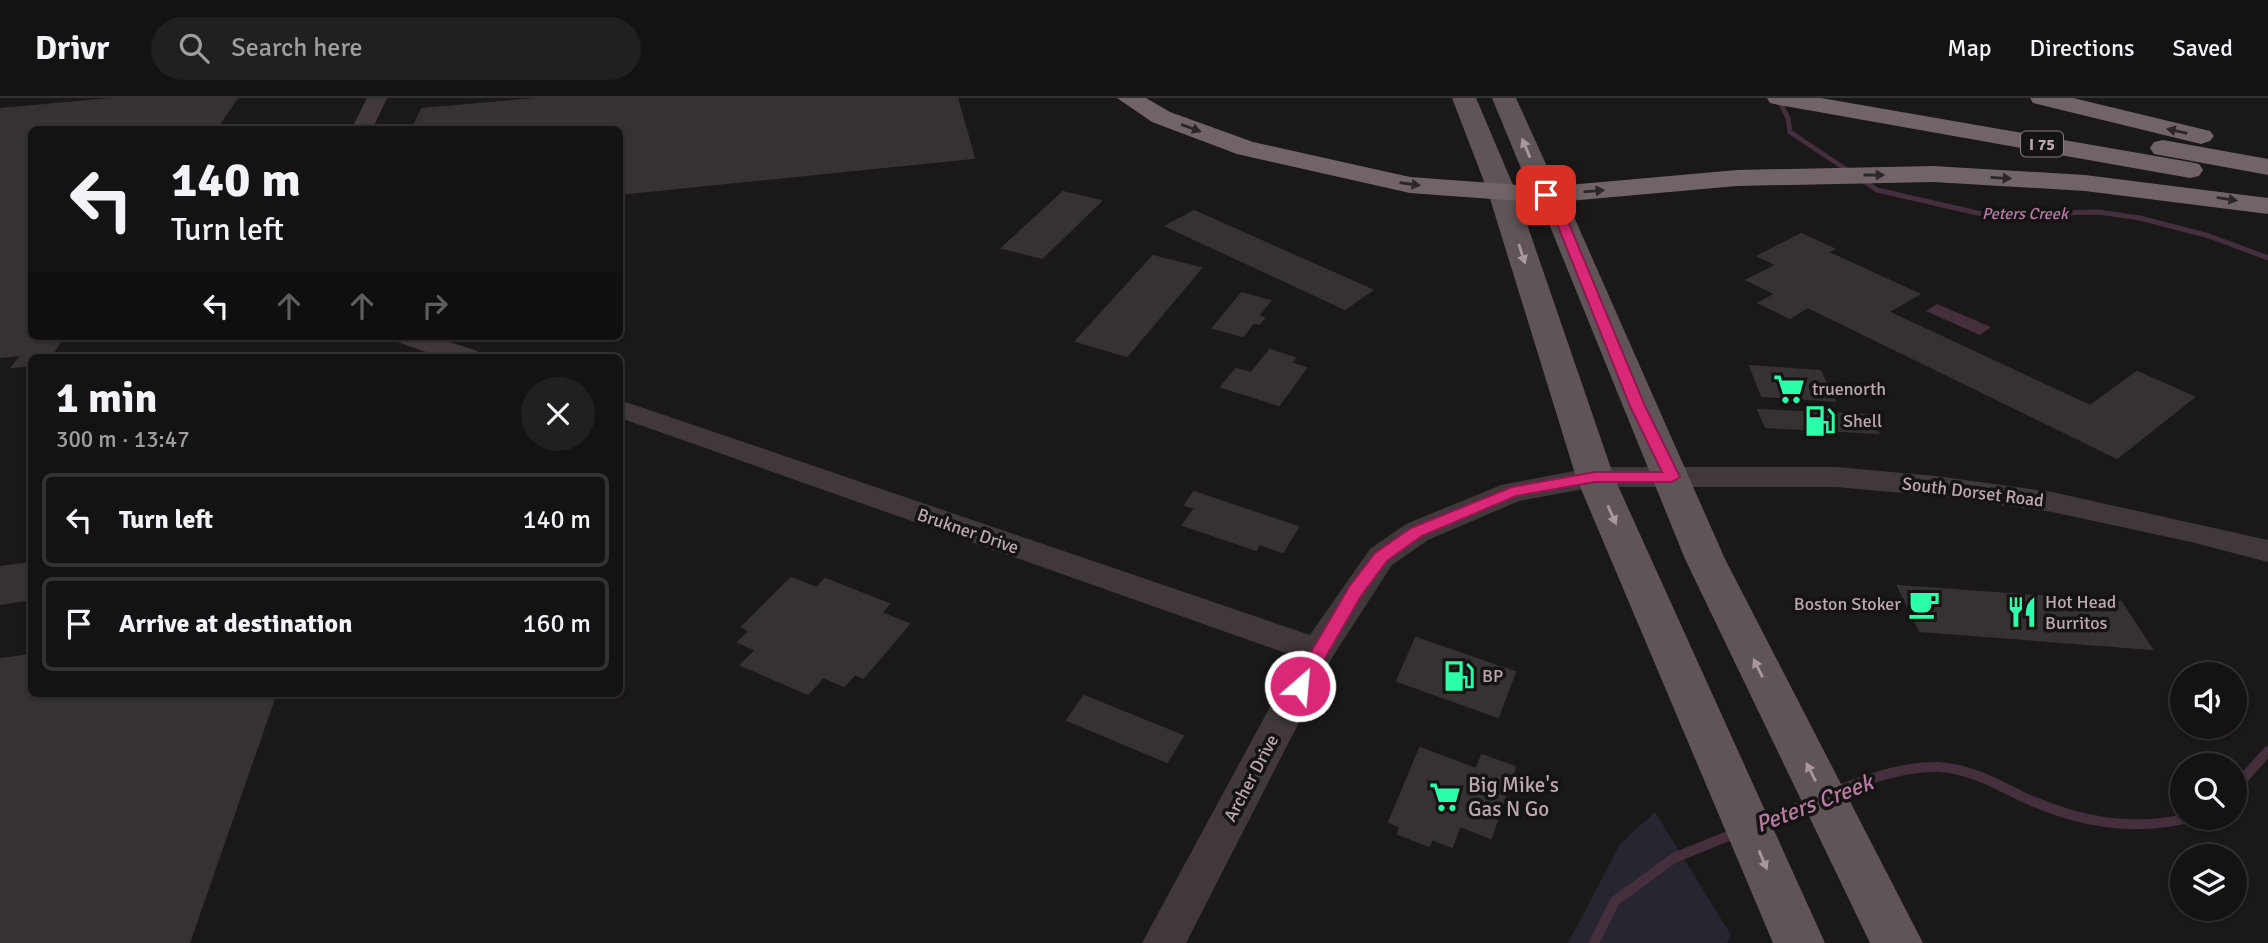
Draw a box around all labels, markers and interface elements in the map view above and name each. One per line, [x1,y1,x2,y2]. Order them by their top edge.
search box [151,17,641,80]
text: Drivr [35,28,109,69]
icon: search [175,29,213,67]
text: Search here [231,32,362,64]
text: Map [1947,33,1992,63]
text: Directions [2030,33,2135,63]
text: Saved [2173,33,2233,63]
one-way arrow [1180,122,1201,133]
one-way arrow [2166,125,2188,136]
road number: I 75 [2021,132,2063,156]
one-way arrow [1520,137,1531,158]
text: 140 m [171,150,301,210]
icon: left [56,154,147,245]
pin [1516,165,1576,225]
one-way arrow [1863,169,1885,181]
one-way arrow [1990,173,2012,184]
icon: arrive [1527,176,1565,214]
one-way arrow [1400,179,1422,190]
one-way arrow [1583,185,1605,196]
one-way arrow [2217,194,2239,205]
water label: Peters Creek [1982,204,2070,224]
text: Turn left [171,210,284,249]
one-way arrow [1517,243,1528,264]
icon: left [197,287,235,325]
icon: ahead [270,287,308,325]
icon: ahead [343,287,381,325]
icon: right [416,287,454,325]
supermarket icon: truenorth [1772,372,1806,406]
text: 1 min [56,373,157,424]
button: close [521,377,595,451]
place label: truenorth [1812,378,1886,400]
fuel station icon: Shell [1803,404,1837,438]
place label: Shell [1843,410,1882,432]
text: 300 m · 13:47 [56,425,190,454]
street label: South Dorset Road [1901,472,2045,512]
icon: left [60,501,98,539]
street label: Brukner Drive [914,503,1022,559]
text: Turn left [119,504,213,536]
text: 140 m [522,504,591,536]
one-way arrow [1606,505,1618,525]
cafe icon: Boston Stoker [1907,587,1941,621]
place label: Hot Head Burritos [2045,591,2116,634]
place label: Boston Stoker [1794,593,1901,615]
restaurant icon: Hot Head Burritos [2005,595,2039,629]
icon: arrive [60,605,98,643]
text: Arrive at destination [119,608,352,640]
text: 160 m [522,608,591,640]
position arrow [1263,649,1337,723]
one-way arrow [1753,658,1764,678]
fuel station icon: BP [1442,659,1476,693]
map controls [2170,662,2247,921]
button: sound [2170,662,2247,739]
place label: BP [1482,665,1503,687]
street label: Archer Drive [1219,731,1283,825]
button: search [2170,753,2247,830]
one-way arrow [1805,762,1816,782]
water label: Peters Creek [1751,767,1879,839]
place label: Big Mike's Gas N Go [1468,772,1559,822]
supermarket icon: Big Mike's Gas N Go [1428,780,1462,814]
button: layers [2170,844,2247,921]
one-way arrow [1757,850,1769,870]

